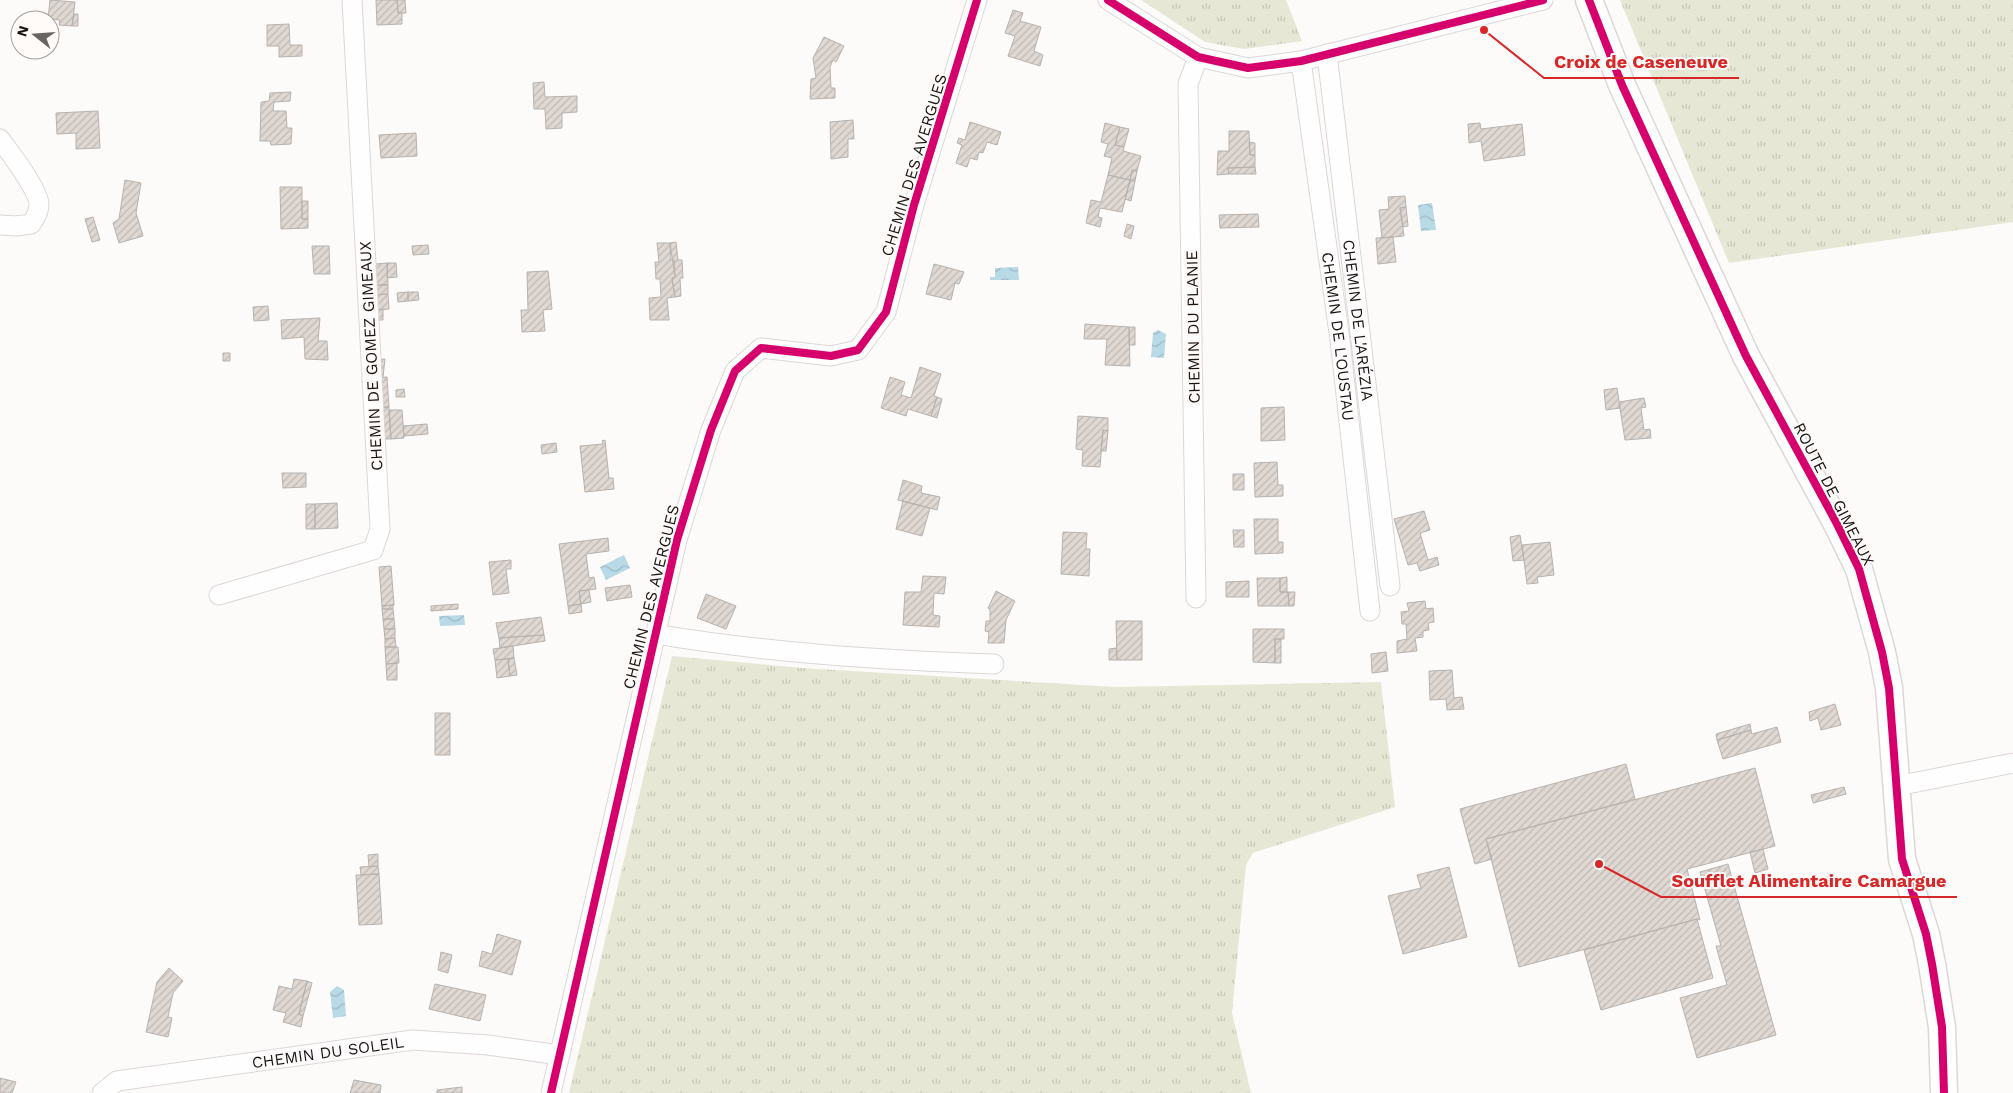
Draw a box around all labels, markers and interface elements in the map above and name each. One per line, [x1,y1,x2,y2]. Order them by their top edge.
north arrow [10,10,60,60]
text: N [13,24,32,38]
callout: Croix de Caseneuve [1544,45,1739,78]
text: Croix de Caseneuve [1554,51,1728,72]
street label: CHEMIN DES AVERGUES [877,72,951,258]
street label: CHEMIN DE L'ARÉZIA [1340,238,1378,402]
street label: CHEMIN DE GOMEZ GIMEAUX [355,240,387,471]
street label: CHEMIN DU PLANIE [1182,250,1204,404]
street label: CHEMIN DE L'OUSTAU [1318,251,1358,422]
street label: ROUTE DE GIMEAUX [1790,419,1878,569]
street label: CHEMIN DES AVERGUES [619,503,683,691]
callout: Soufflet Alimentaire Camargue [1661,864,1957,897]
text: Soufflet Alimentaire Camargue [1672,870,1946,891]
street label: CHEMIN DU SOLEIL [251,1032,405,1072]

